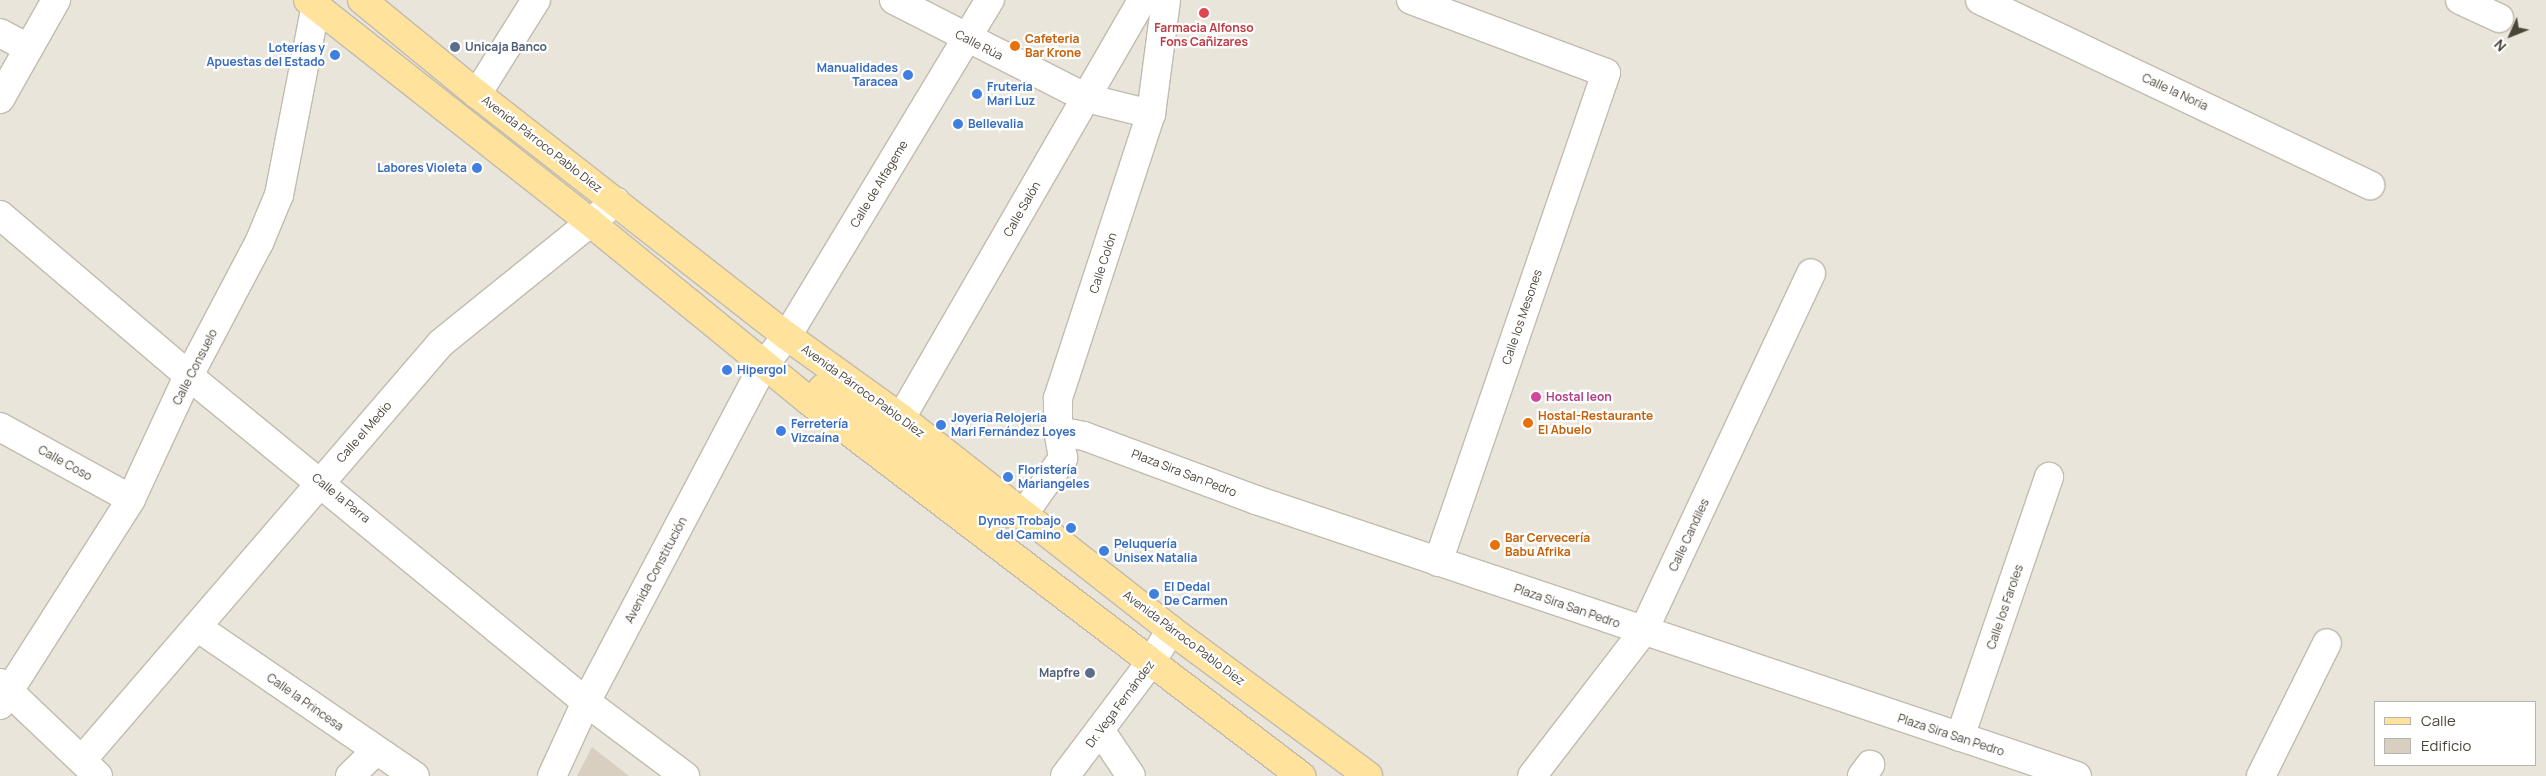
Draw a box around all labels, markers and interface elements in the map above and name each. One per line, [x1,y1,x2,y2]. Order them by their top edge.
marker: Farmacia Alfonso Fons Cañizares [1198,7,1210,19]
north arrow [2486,10,2536,60]
place label: Farmacia Alfonso Fons Cañizares [1154,21,1254,49]
street label: Calle Rúa [953,27,1005,63]
place label: Cafeteria Bar Krone [1025,32,1081,60]
text: N [2490,36,2510,56]
place label: Unicaja Banco [465,40,547,54]
marker: Cafeteria Bar Krone [1009,40,1021,52]
place label: Loterías y Apuestas del Estado [206,41,325,69]
marker: Unicaja Banco [449,41,461,53]
marker: Loterías y Apuestas del Estado [329,49,341,61]
place label: Manualidades Taracea [817,61,898,89]
marker: Manualidades Taracea [902,69,914,81]
street label: Calle la Noria [2140,70,2210,114]
place label: Fruteria Mari Luz [987,80,1035,108]
marker: Fruteria Mari Luz [971,88,983,100]
street label: Avenida Párroco Pablo Díez [479,93,605,195]
place label: Bellevalia [968,117,1023,131]
marker: Bellevalia [952,118,964,130]
street label: Calle de Alfageme [847,138,911,230]
place label: Labores Violeta [377,161,467,175]
marker: Labores Violeta [471,162,483,174]
street label: Calle Salón [1000,179,1044,239]
street label: Calle Colón [1086,231,1120,295]
street label: Calle los Mesones [1499,268,1545,366]
street label: Calle Consuelo [170,327,220,407]
street label: Avenida Párroco Pablo Díez [799,342,927,440]
place label: Hipergol [737,363,786,377]
marker: Hipergol [721,364,733,376]
place label: Hostal leon [1546,390,1612,404]
marker: Hostal leon [1530,391,1542,403]
street label: Calle el Medio [333,398,395,466]
place label: Hostal-Restaurante El Abuelo [1538,409,1653,437]
place label: Joyeria Relojeria Mari Fernández Loyes [951,411,1076,439]
place label: Ferretería Vizcaína [791,417,848,445]
marker: Hostal-Restaurante El Abuelo [1522,417,1534,429]
marker: Joyeria Relojeria Mari Fernández Loyes [935,419,947,431]
marker: Ferretería Vizcaína [775,425,787,437]
street label: Calle Coso [36,442,94,484]
street label: Plaza Sira San Pedro [1129,446,1239,500]
place label: Floristería Mariangeles [1018,463,1089,491]
street label: Calle la Parra [309,470,373,526]
marker: Floristería Mariangeles [1002,471,1014,483]
street label: Calle Candiles [1666,496,1712,574]
street label: Avenida Constitución [622,514,690,626]
place label: Dynos Trobajo del Camino [978,514,1061,542]
marker: Dynos Trobajo del Camino [1065,522,1077,534]
place label: Bar Cervecería Babu Afrika [1505,531,1590,559]
place label: Peluquería Unisex Natalia [1114,537,1197,565]
marker: Bar Cervecería Babu Afrika [1489,539,1501,551]
marker: Peluquería Unisex Natalia [1098,545,1110,557]
street label: Calle los Faroles [1984,563,2026,651]
place label: El Dedal De Carmen [1164,580,1228,608]
street label: Plaza Sira San Pedro [1512,581,1622,631]
street label: Avenida Párroco Pablo Díez [1120,588,1248,688]
marker: El Dedal De Carmen [1148,588,1160,600]
street label: Dr. Vega Fernández [1083,658,1157,750]
place label: Mapfre [1039,666,1080,680]
marker: Mapfre [1084,667,1096,679]
street label: Calle la Princesa [264,670,346,734]
legend [2374,701,2536,766]
text: Calle [2421,710,2456,731]
street label: Plaza Sira San Pedro [1896,711,2006,759]
text: Edificio [2421,735,2471,756]

